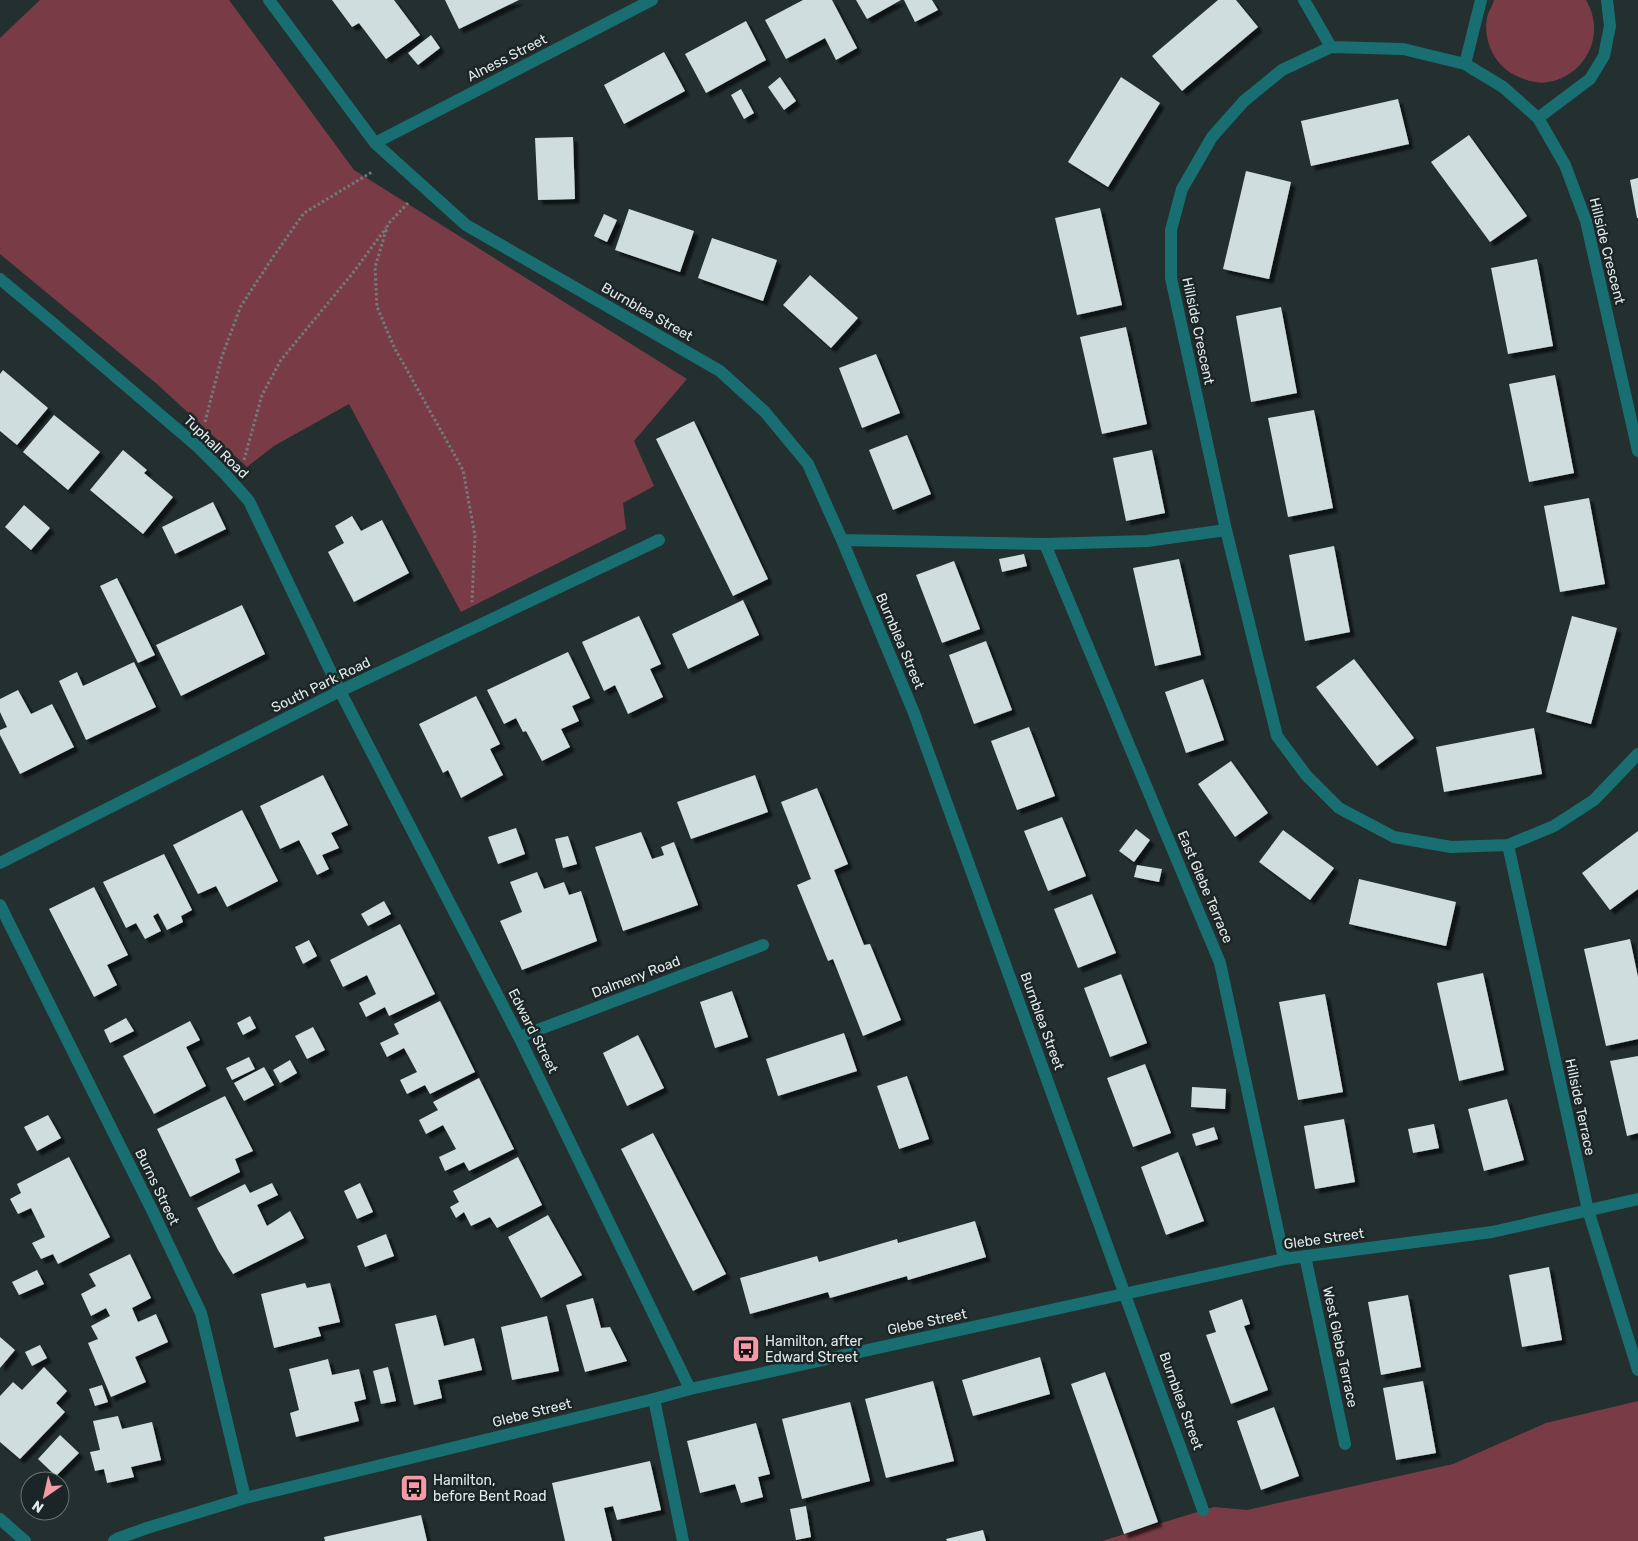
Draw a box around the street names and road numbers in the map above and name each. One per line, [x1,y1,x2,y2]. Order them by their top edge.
street label: Alness Street [464,30,550,85]
street label: Hillside Crescent [1586,196,1629,307]
street label: Hillside Crescent [1178,276,1218,387]
street label: Burnblea Street [598,279,696,345]
street label: Tuphall Road [180,412,252,482]
street label: Burnblea Street [872,590,928,692]
street label: South Park Road [269,654,373,716]
street label: East Glebe Terrace [1174,828,1236,946]
street label: Dalmeny Road [589,952,683,1002]
street label: Burnblea Street [1016,970,1068,1073]
street label: Edward Street [504,986,562,1077]
street label: Hillside Terrace [1561,1057,1599,1157]
street label: Burns Street [131,1146,183,1228]
street label: Glebe Street [1283,1225,1366,1253]
street label: West Glebe Terrace [1319,1285,1361,1409]
street label: Glebe Street [886,1305,969,1339]
street label: Burnblea Street [1155,1350,1207,1453]
street label: Glebe Street [491,1395,574,1431]

